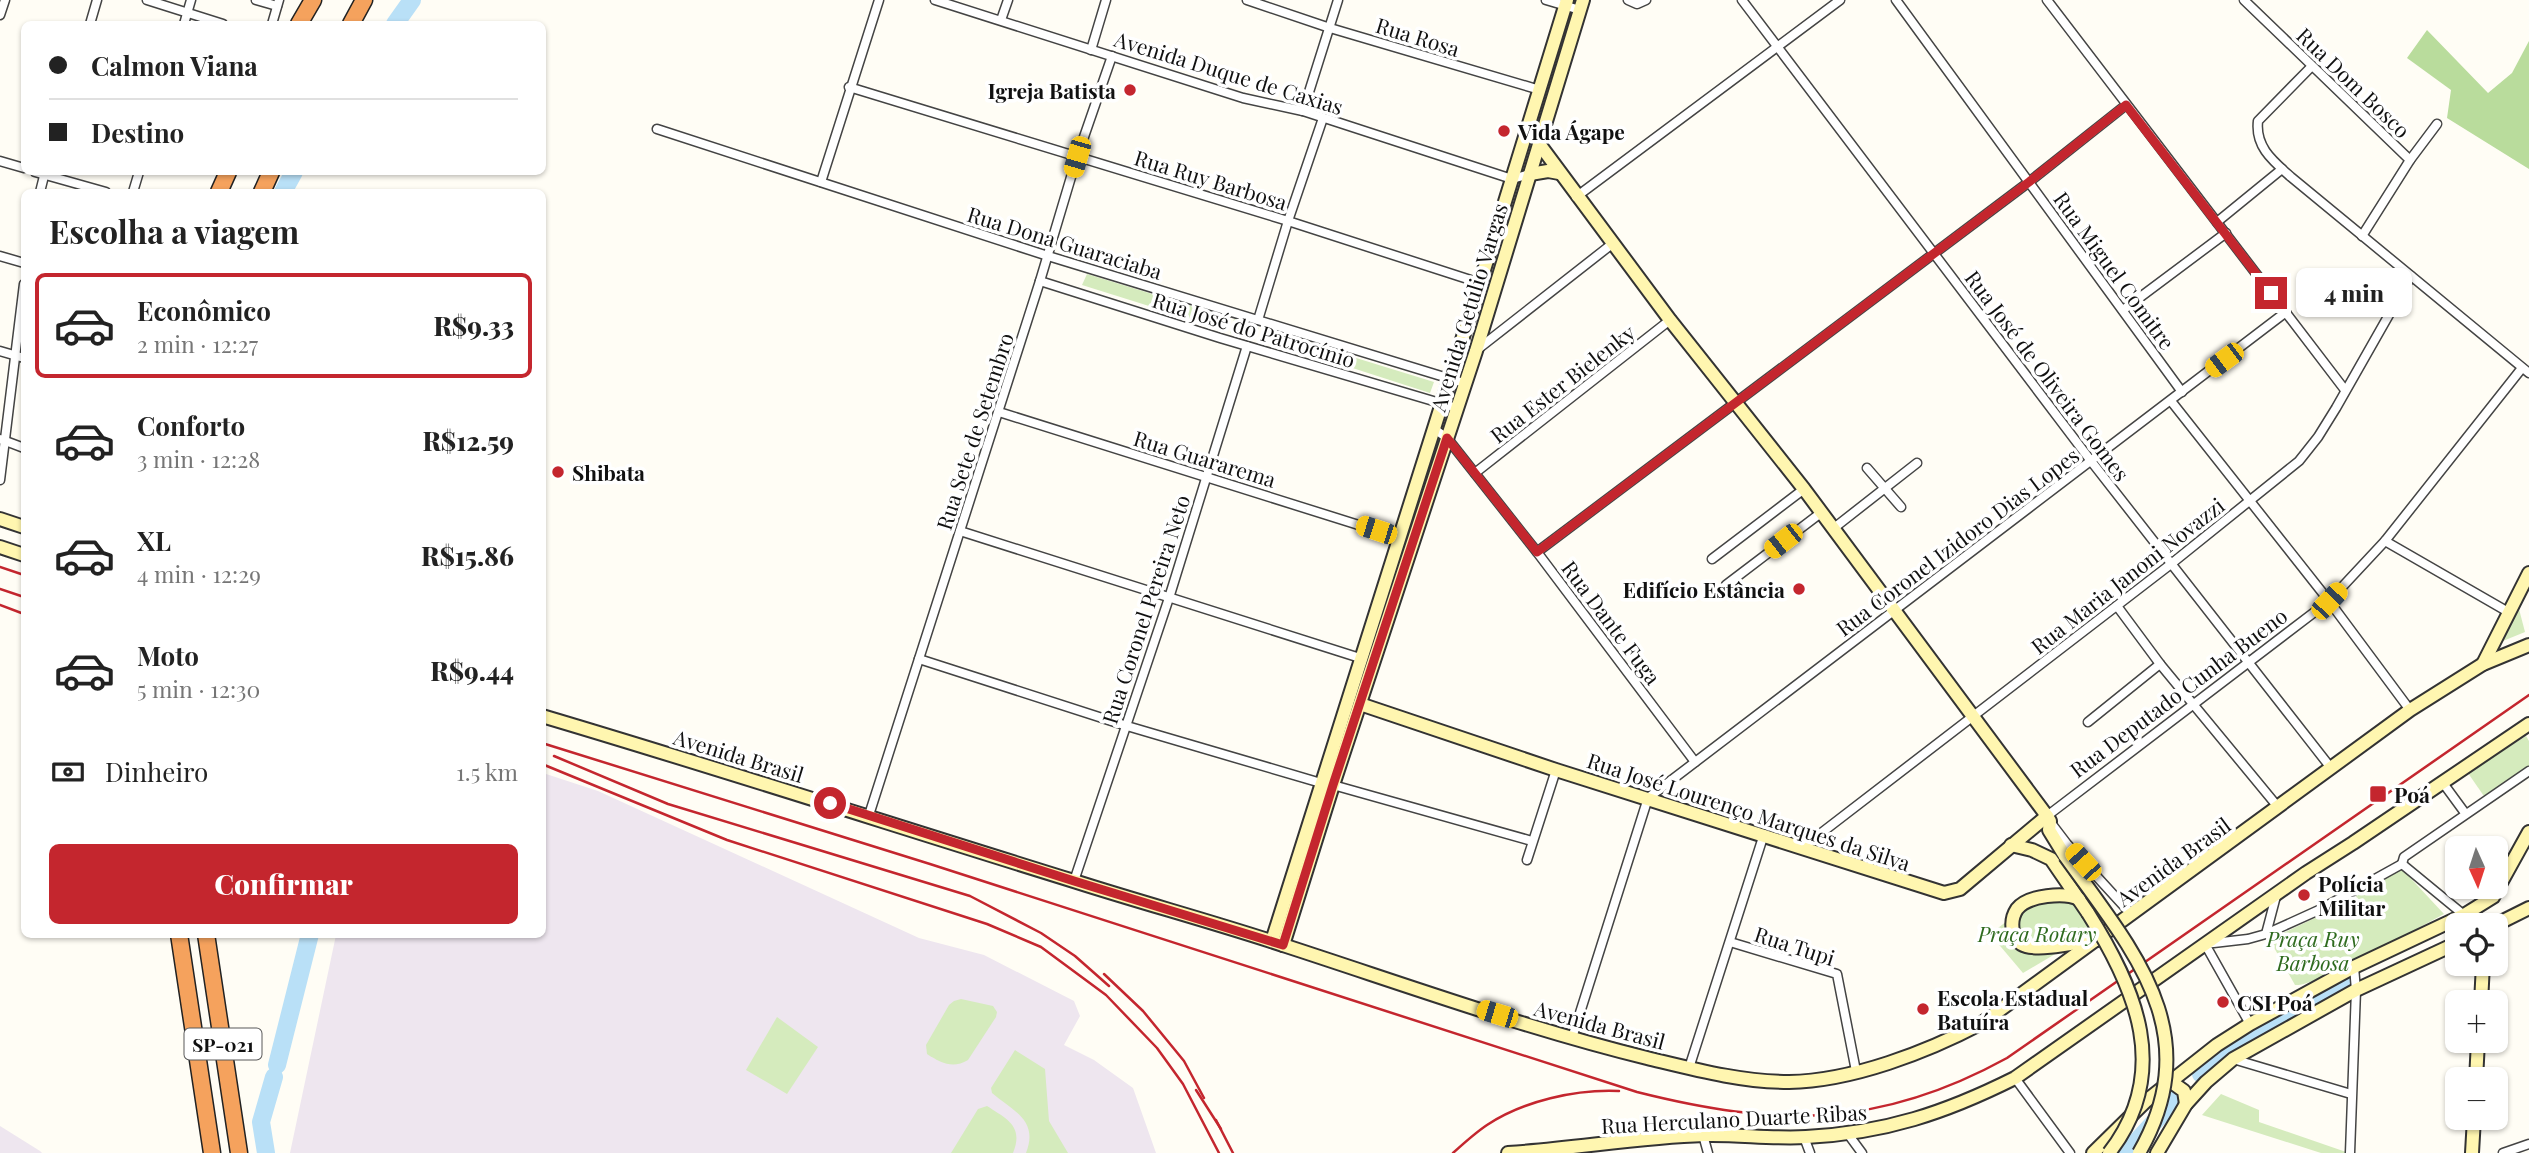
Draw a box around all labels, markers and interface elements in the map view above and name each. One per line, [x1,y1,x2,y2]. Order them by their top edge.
street label: Rua Rosa [1373,10,1464,62]
street label: Rua Dom Bosco [2291,21,2417,143]
street label: Avenida Duque de Caxias [1110,24,1347,120]
text: Calmon Viana [91,48,258,83]
place label: Igreja Batista [988,76,1116,104]
marker: Igreja Batista [1122,82,1138,98]
text: Destino [91,115,184,150]
place label: Vida Ágape [1517,117,1625,145]
marker: Vida Ágape [1496,123,1512,139]
car [1062,134,1093,180]
street label: Rua Ruy Barbosa [1131,143,1291,216]
street label: Rua Miguel Comitre [2048,185,2182,355]
street label: Rua Dona Guaraciaba [964,199,1166,285]
street label: Avenida Getúlio Vargas [1423,200,1513,415]
text: Escolha a viagem [49,209,299,252]
street label: Rua José de Oliveira Gomes [1960,264,2136,486]
callout: 4 min [2296,268,2411,318]
route end [2255,277,2287,309]
text: 4 min [2324,277,2384,308]
street label: Rua José do Patrocínio [1149,285,1359,373]
text: Econômico [137,293,271,328]
icon: car [53,294,116,357]
text: R$9.33 [433,308,514,343]
street label: Rua Ester Bielenky [1484,317,1640,448]
text: 2 min · 12:27 [137,328,258,359]
street label: Rua Sete de Setembro [929,329,1019,533]
car [2201,339,2248,381]
text: Conforto [137,408,245,443]
icon: car [53,409,116,472]
text: R$12.59 [422,423,514,458]
street label: Rua Guararema [1131,423,1280,493]
street label: Rua Coronel Izidoro Dias Lopes [1830,440,2084,642]
text: 3 min · 12:28 [137,443,260,474]
place label: Shibata [572,458,645,486]
marker: Shibata [550,464,566,480]
street label: Rua Coronel Pereira Neto [1095,491,1195,727]
street label: Rua Maria Janoni Novazzi [2025,491,2229,659]
car [1353,514,1400,546]
car [1760,520,1807,562]
text: XL [137,523,171,558]
icon: car [53,524,116,587]
text: R$15.86 [421,538,514,573]
street label: Rua Dante Fuga [1556,554,1668,690]
text: 4 min · 12:29 [137,558,261,589]
place label: Edifício Estância [1623,575,1785,603]
car [2307,578,2352,624]
marker: Edifício Estância [1791,581,1807,597]
street label: Rua Deputado Cunha Bueno [2064,601,2292,783]
text: Moto [137,638,199,673]
icon: car [53,639,116,702]
text: R$9.44 [430,653,514,688]
text: 5 min · 12:30 [137,673,260,704]
street label: Avenida Brasil [670,722,807,788]
street label: Rua José Lourenço Marques da Silva [1584,745,1915,877]
icon: cash [49,753,87,791]
text: Dinheiro [105,754,208,789]
text: 1.5 km [456,756,518,787]
place label: Poá [2394,780,2430,808]
marker: Poá [2368,784,2388,804]
route start [814,787,846,819]
street label: Avenida Brasil [2110,810,2236,912]
north arrow [2445,836,2508,900]
map controls [2445,836,2508,1130]
car [2062,839,2105,885]
button: Confirmar [49,844,518,924]
place label: Polícia Militar [2318,869,2385,921]
marker: Polícia Militar [2296,887,2312,903]
button: locate [2445,913,2508,976]
street label: Rua Tupi [1751,919,1839,971]
park label: Praça Rotary [1977,919,2096,947]
park label: Praça Ruy Barbosa [2265,924,2360,976]
place label: Escola Estadual Batuíra [1937,983,2089,1035]
place label: CSI Poá [2237,988,2313,1016]
button: + [2445,990,2508,1053]
street label: Avenida Brasil [1530,993,1669,1055]
marker: CSI Poá [2215,994,2231,1010]
car [1474,998,1521,1030]
marker: Escola Estadual Batuíra [1915,1001,1931,1017]
road number: SP-021 [184,1028,262,1060]
button: − [2445,1067,2508,1130]
street label: Rua Herculano Duarte Ribas [1600,1097,1868,1139]

